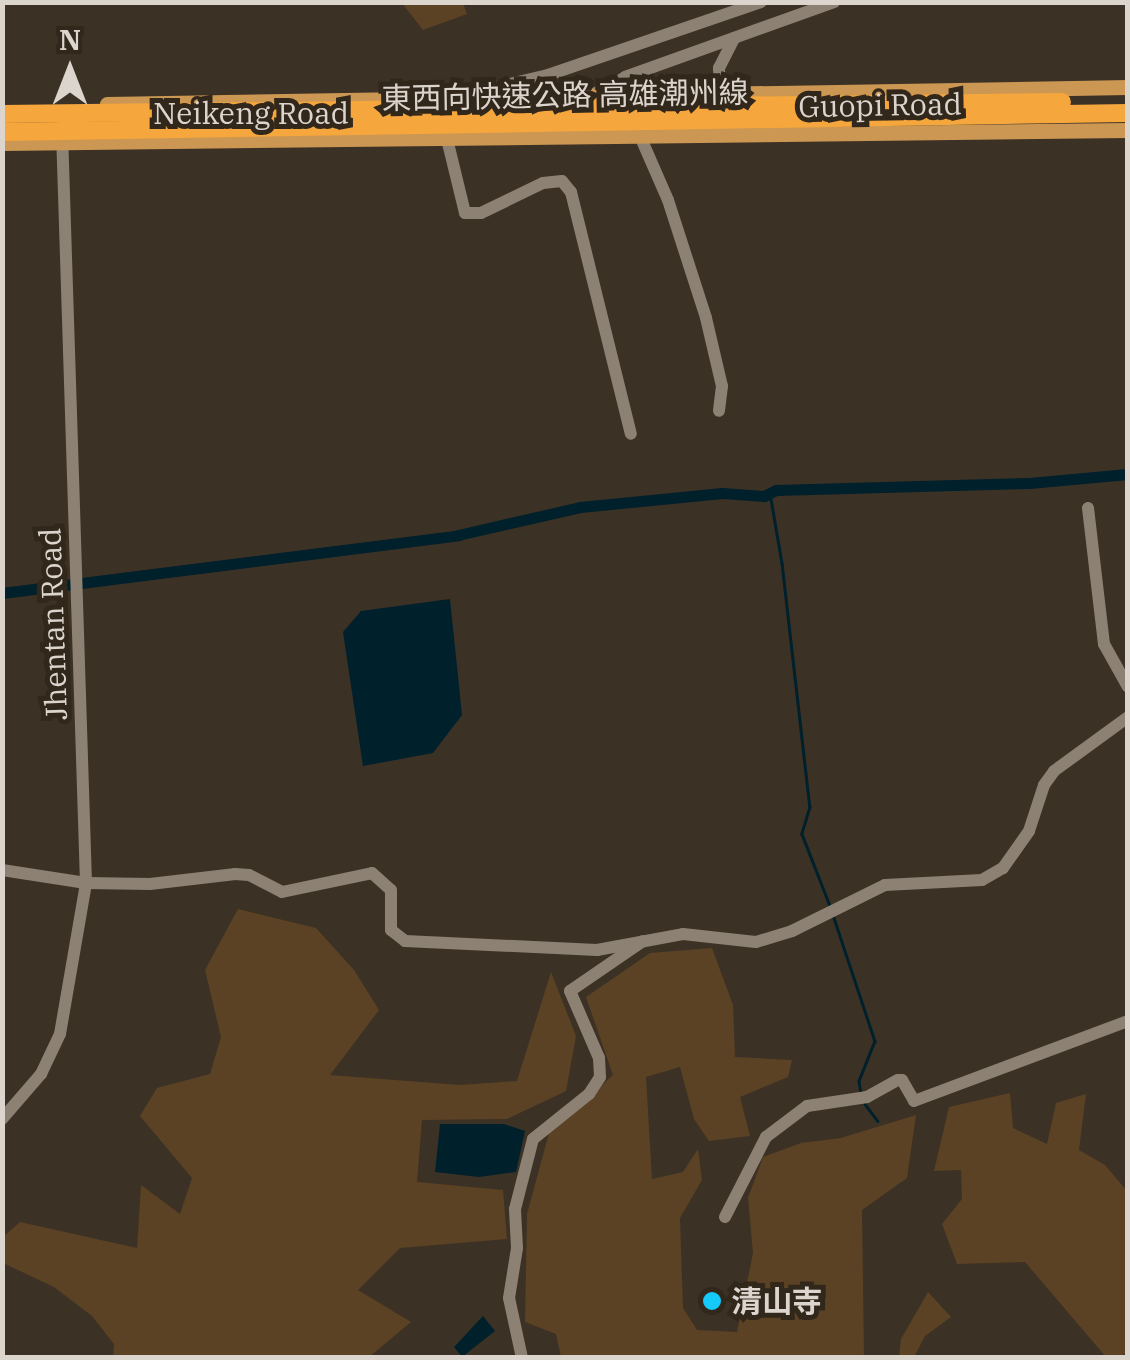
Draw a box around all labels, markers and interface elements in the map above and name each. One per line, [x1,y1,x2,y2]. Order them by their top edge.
north arrow [20,20,120,120]
text: N [59,21,81,58]
street label: 東西向快速公路 高雄潮州線 [381,74,749,116]
street label: Guopi Road [798,86,962,124]
street label: Neikeng Road [153,95,349,131]
street label: Jhentan Road [32,527,74,721]
place label: 清山寺 [732,1283,822,1319]
marker: 清山寺 [701,1290,723,1312]

